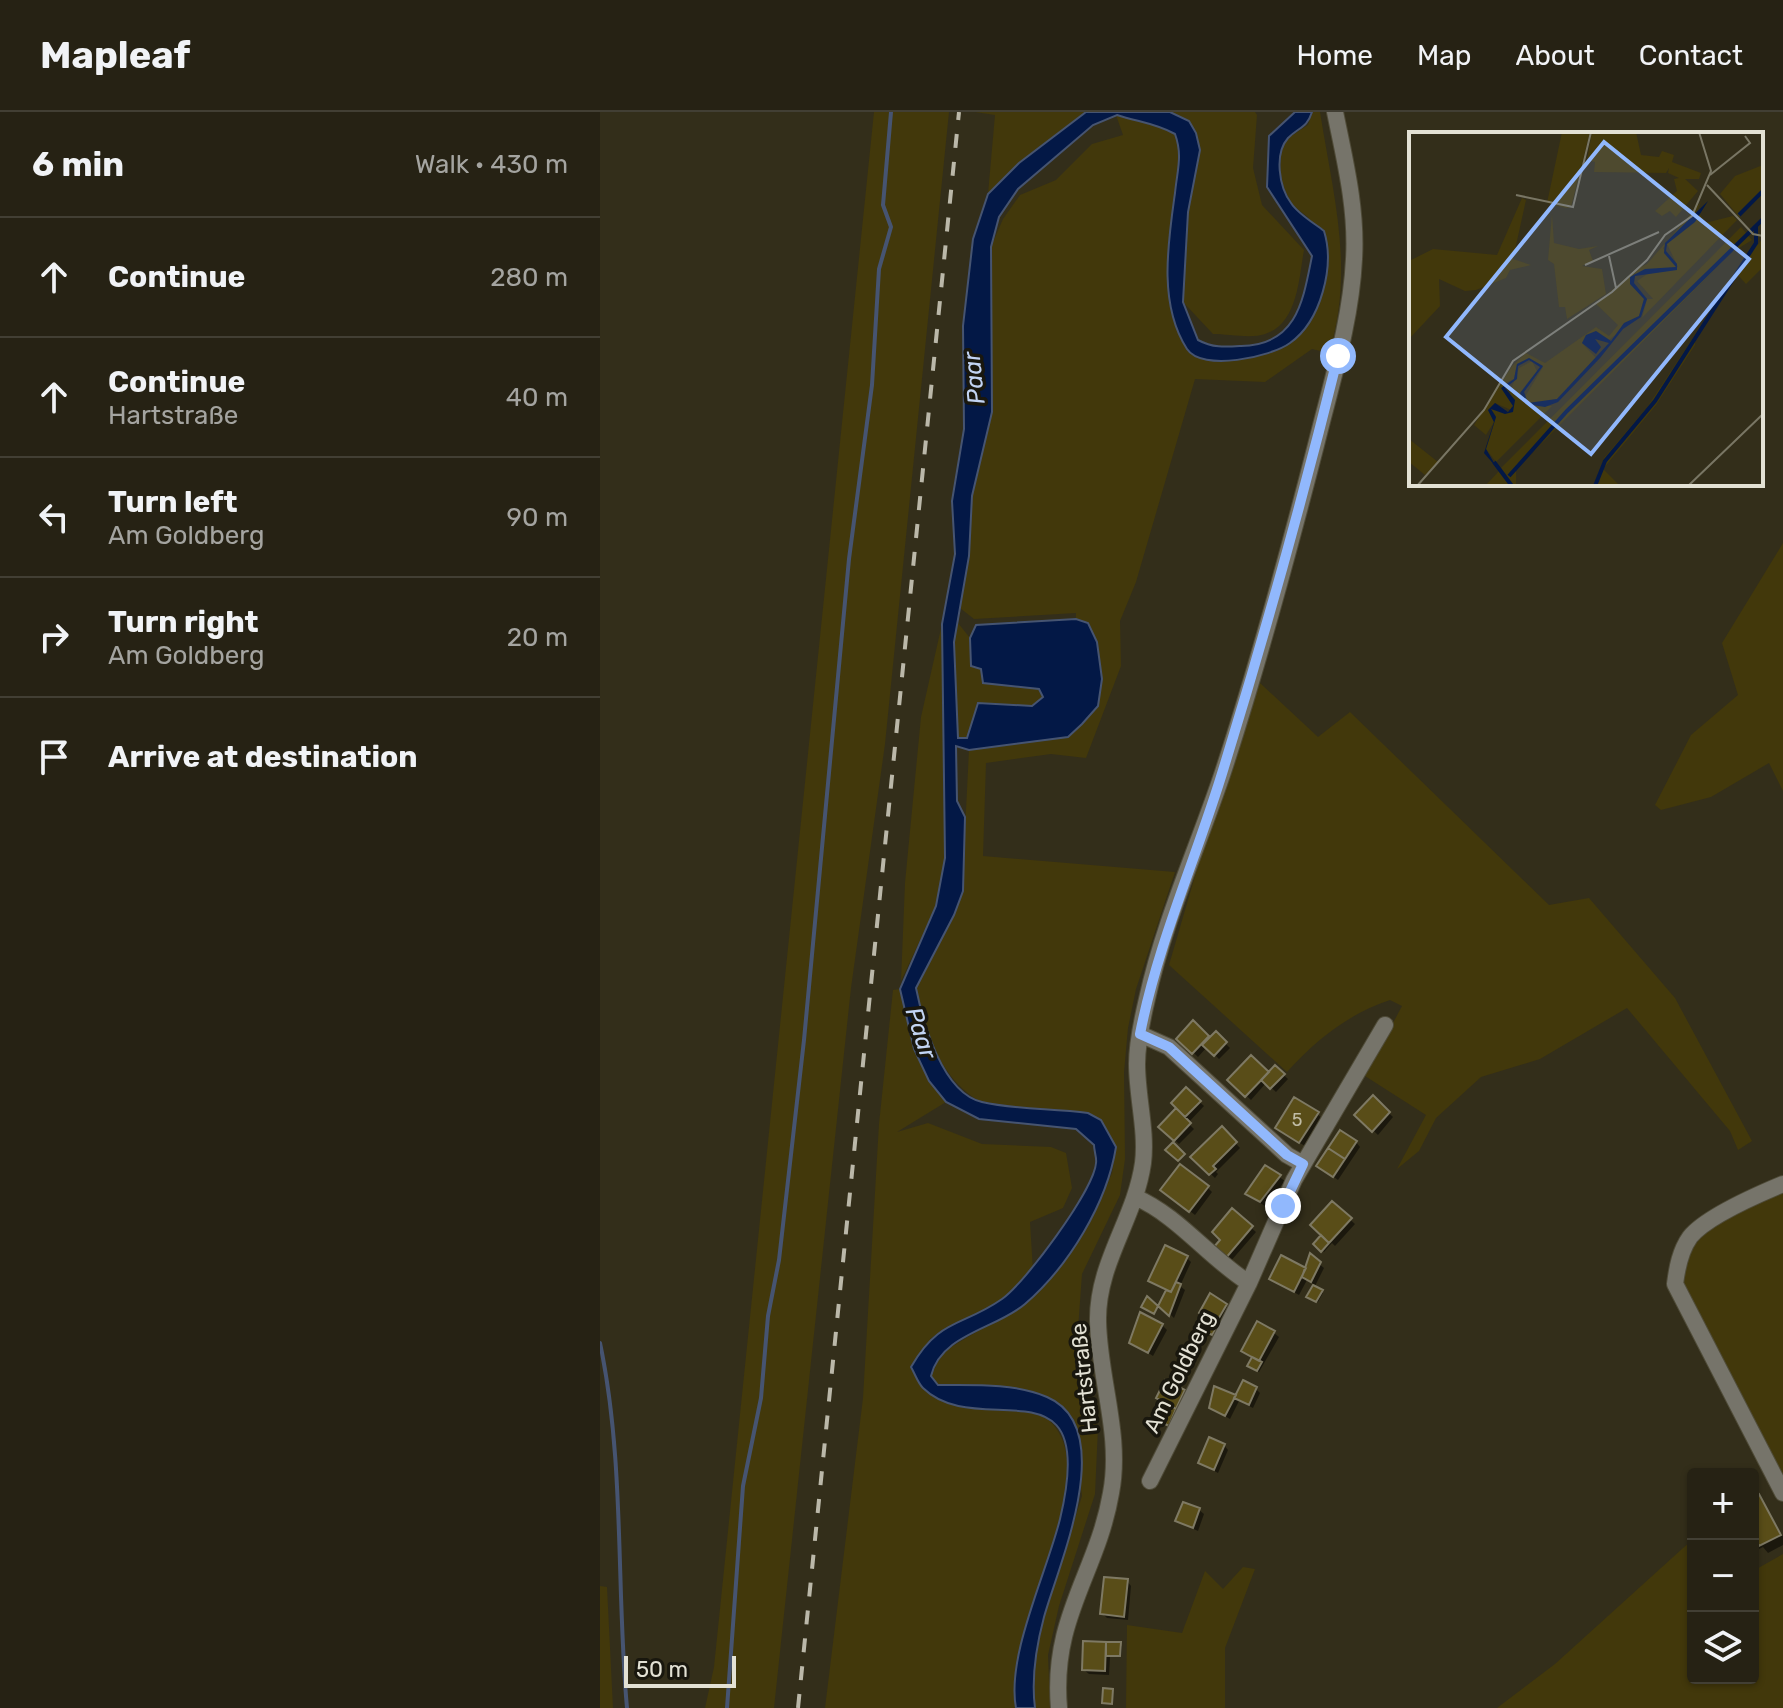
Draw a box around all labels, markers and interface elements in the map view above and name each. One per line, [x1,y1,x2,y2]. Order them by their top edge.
text: Mapleaf [40,32,190,78]
text: Home [1296,39,1373,72]
text: Map [1417,39,1471,72]
text: About [1515,39,1595,72]
text: Contact [1639,39,1743,72]
inset map [1409,132,1763,486]
text: 6 min [32,144,124,185]
text: Walk · 430 m [415,149,568,180]
icon: ahead [32,255,76,299]
text: Continue [108,259,245,295]
text: 280 m [490,262,568,293]
route start [1320,338,1356,374]
water label: Paar [957,349,991,406]
text: Continue [108,364,245,400]
icon: ahead [32,375,76,419]
text: 40 m [506,382,568,413]
text: Hartstraße [108,400,238,431]
text: Turn left [108,484,238,520]
icon: left [32,495,76,539]
text: 90 m [507,502,568,533]
text: Am Goldberg [108,520,264,551]
text: Turn right [108,604,259,640]
icon: right [32,615,76,659]
text: 20 m [507,622,568,653]
text: Am Goldberg [108,640,264,671]
icon: arrive [32,735,76,779]
text: Arrive at destination [108,739,418,775]
water label: Paar [900,1004,943,1063]
house number: 5 [1292,1109,1302,1131]
route end [1265,1188,1301,1224]
street label: Am Goldberg [1138,1307,1220,1437]
street label: Hartstraße [1065,1322,1103,1434]
map controls [1687,1468,1759,1684]
button: + [1687,1468,1759,1540]
button: − [1687,1540,1759,1612]
button: layers [1687,1612,1759,1684]
scale bar [624,1652,736,1688]
text: 50 m [636,1656,688,1683]

